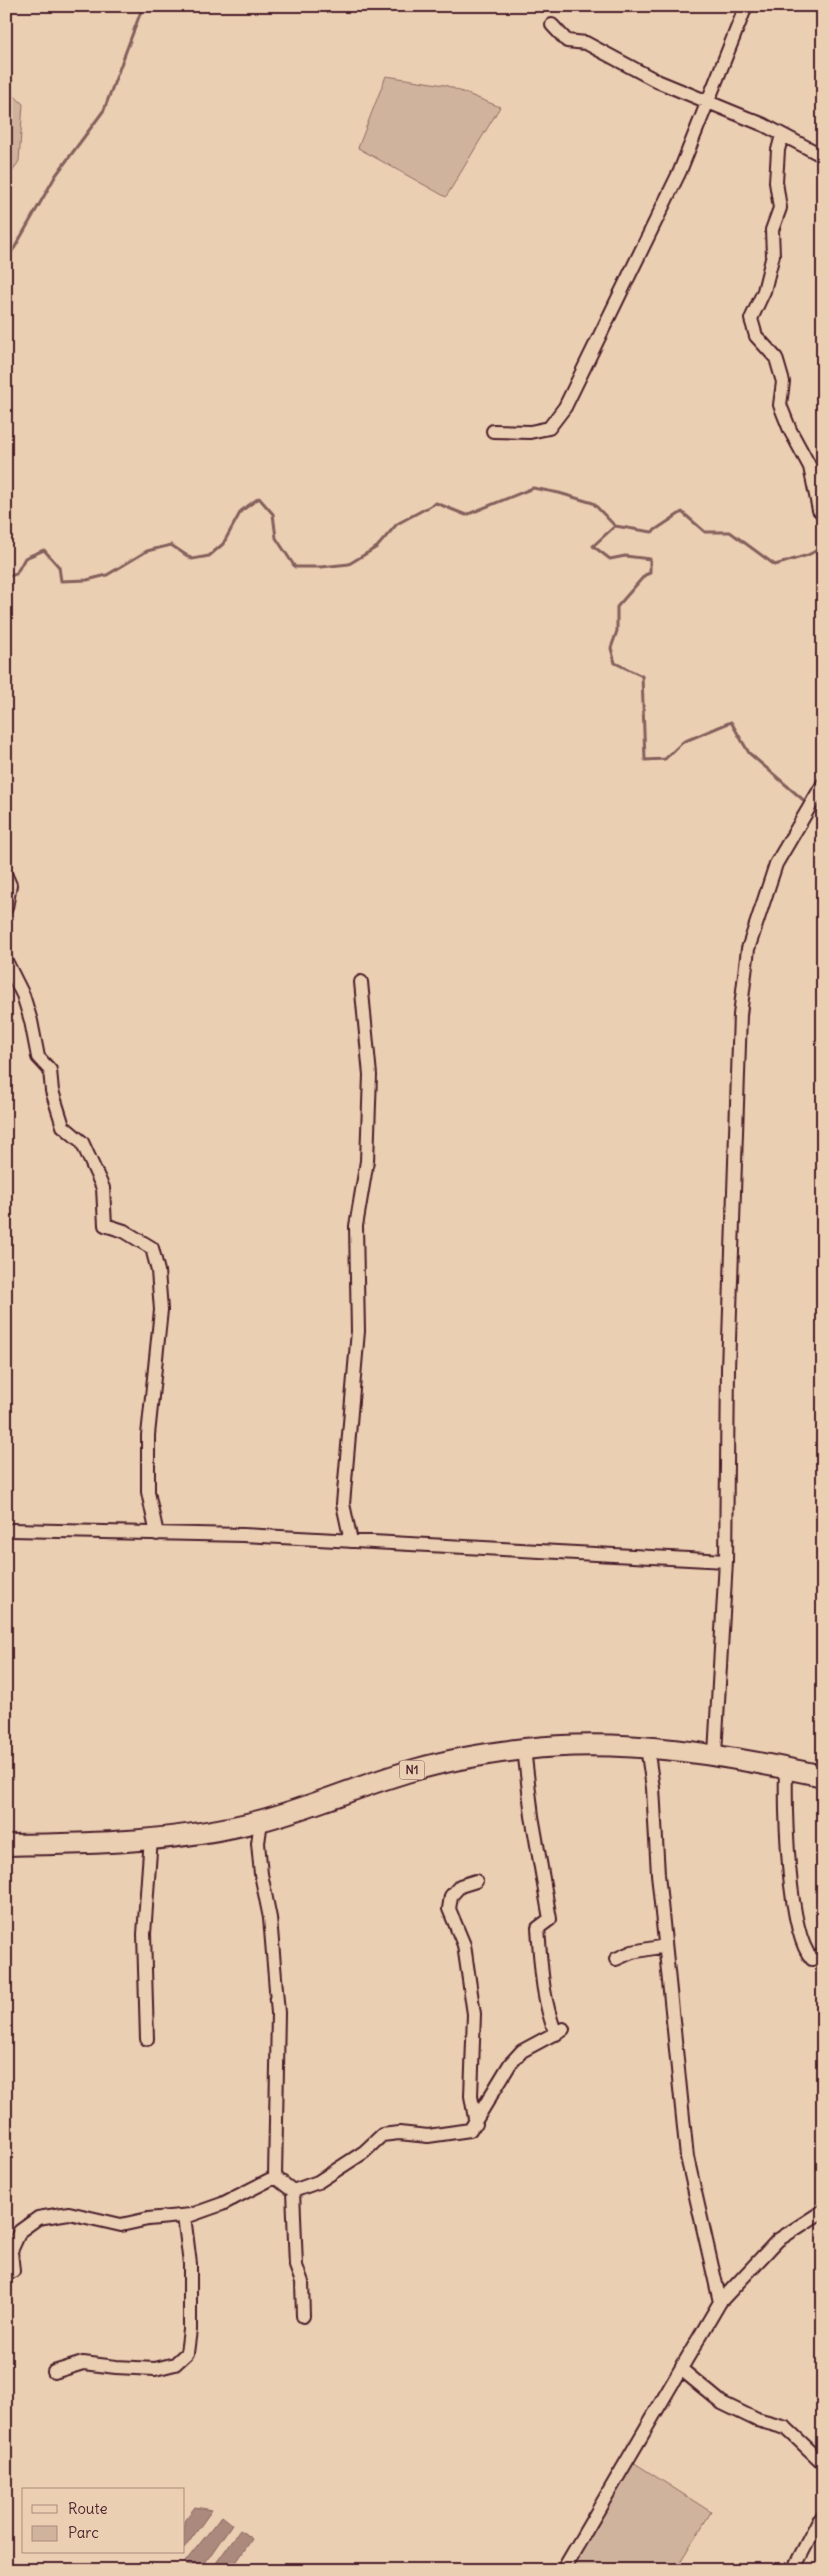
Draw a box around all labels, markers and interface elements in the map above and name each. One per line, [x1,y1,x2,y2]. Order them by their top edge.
road number: N1 [400,1760,424,1780]
legend [22,2488,185,2554]
text: Route [68,2499,108,2518]
text: Parc [68,2523,99,2542]

